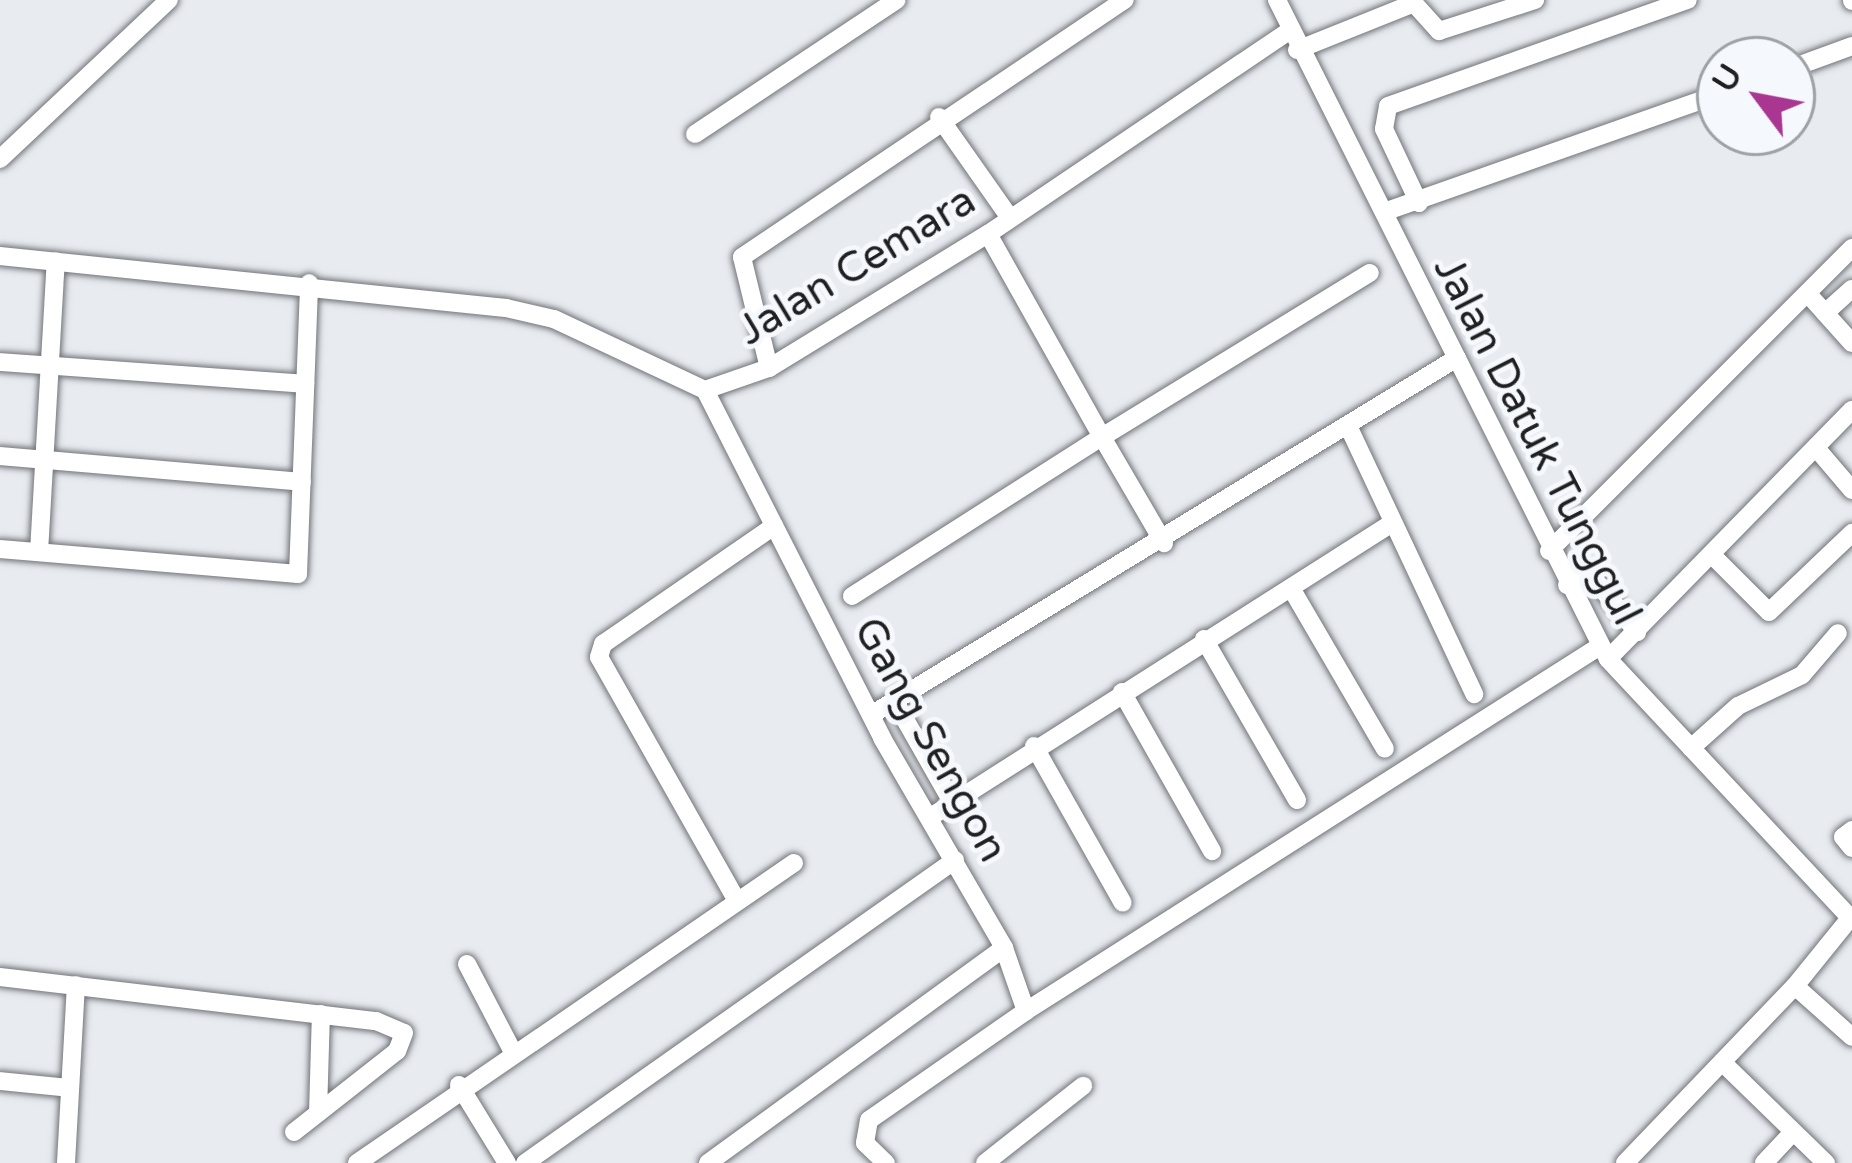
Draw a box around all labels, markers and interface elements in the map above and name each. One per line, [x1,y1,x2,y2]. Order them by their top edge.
north arrow [1696,36,1816,156]
text: U [1704,57,1751,99]
street label: Jalan Cemara [729,175,985,357]
street label: Jalan Datuk Tunggul [1422,248,1652,634]
street label: Gang Sengon [842,609,1018,871]

